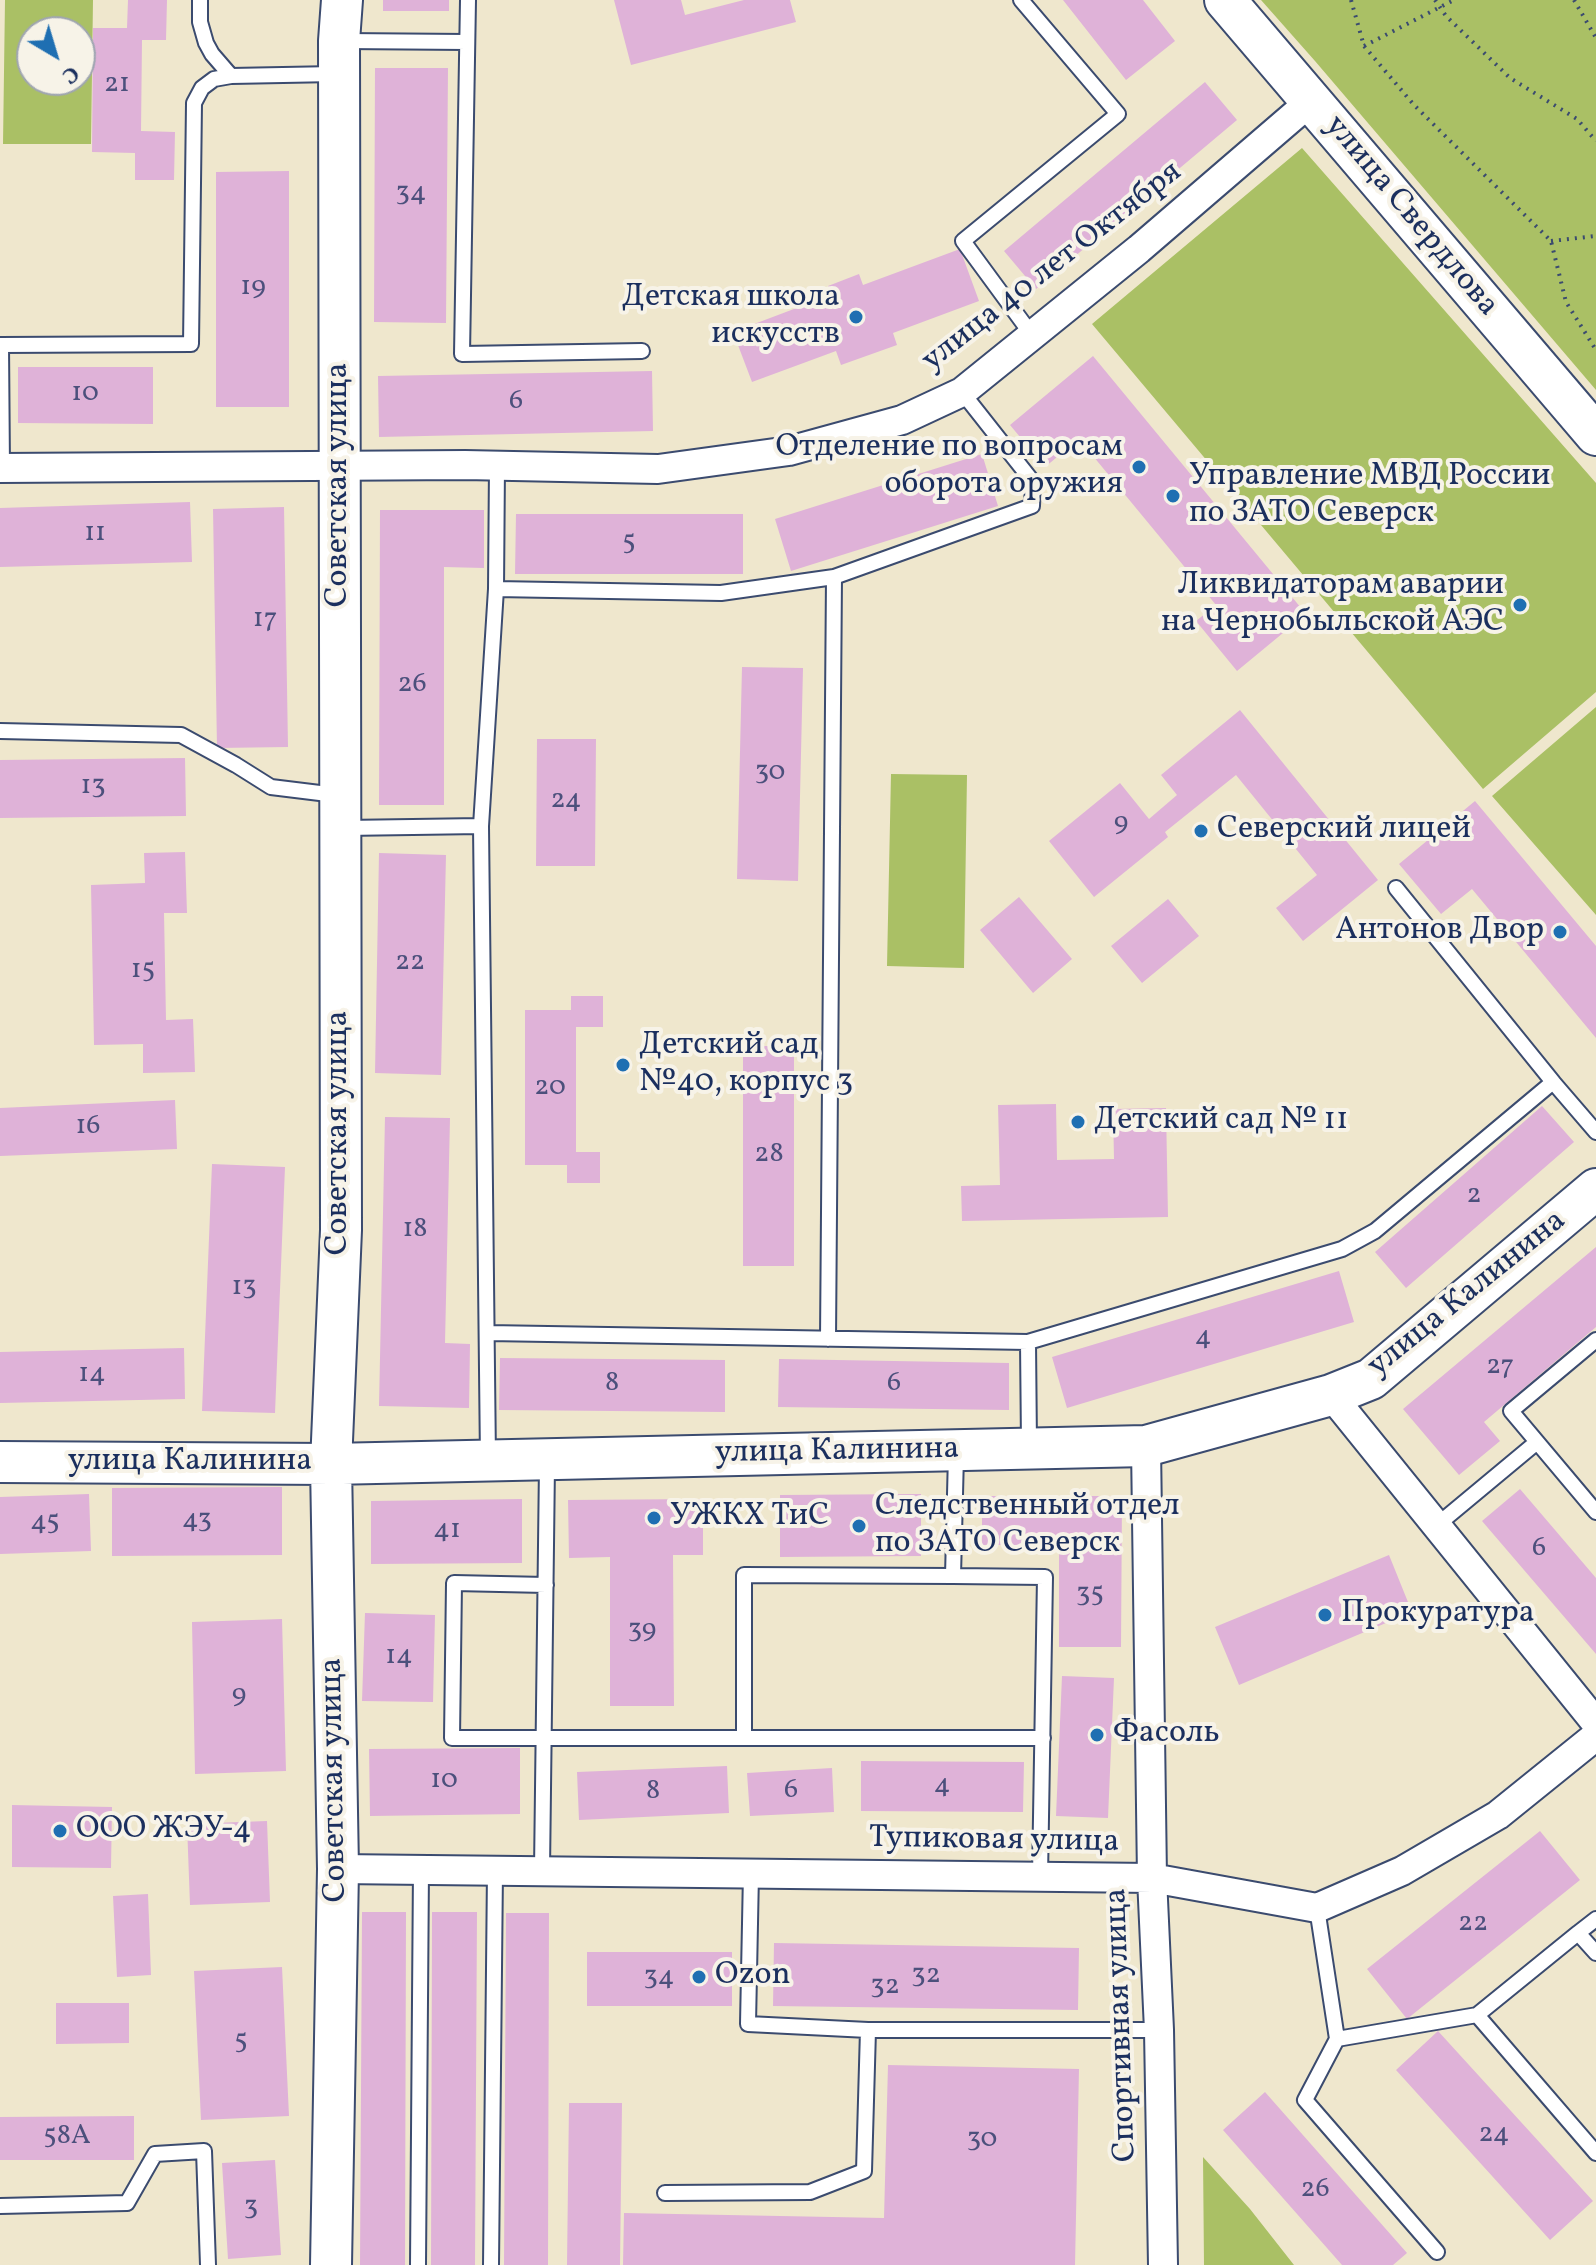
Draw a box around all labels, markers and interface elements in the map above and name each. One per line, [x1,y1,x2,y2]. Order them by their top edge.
north arrow [16,16,96,96]
text: С [55,57,85,90]
house number: 21 [104,69,130,103]
street label: улица Свердлова [1315,109,1505,325]
street label: улица 40 лет Октября [915,155,1191,381]
house number: 34 [395,178,427,212]
house number: 19 [240,272,266,306]
place label: Детская школа искусств [622,280,840,355]
marker: Детская школа искусств [847,308,865,326]
street label: Советская улица [321,363,359,607]
house number: 10 [71,378,99,412]
house number: 6 [509,386,523,420]
place label: Отделение по вопросам оборота оружия [776,430,1123,505]
marker: Отделение по вопросам оборота оружия [1130,458,1148,476]
place label: Управление МВД России по ЗАТО Северск [1189,459,1551,534]
marker: Управление МВД России по ЗАТО Северск [1164,487,1182,505]
house number: 11 [84,518,106,552]
house number: 5 [622,527,636,561]
place label: Ликвидаторам аварии на Чернобыльской АЭС [1161,568,1504,643]
marker: Ликвидаторам аварии на Чернобыльской АЭС [1511,596,1529,614]
house number: 17 [253,604,277,638]
house number: 26 [397,669,427,703]
house number: 30 [755,757,785,791]
house number: 13 [80,771,106,805]
house number: 24 [551,785,581,819]
house number: 9 [1114,808,1128,842]
place label: Северский лицей [1217,812,1471,850]
marker: Северский лицей [1192,822,1210,840]
place label: Антонов Двор [1335,913,1544,951]
marker: Антонов Двор [1551,923,1569,941]
house number: 22 [395,947,425,981]
house number: 15 [131,955,155,989]
street label: Советская улица [321,1011,359,1255]
place label: Детский сад №40, корпус 3 [639,1028,853,1103]
marker: Детский сад №40, корпус 3 [614,1056,632,1074]
house number: 20 [534,1072,566,1106]
place label: Детский сад № 11 [1094,1103,1348,1141]
house number: 16 [75,1111,101,1145]
marker: Детский сад № 11 [1069,1113,1087,1131]
house number: 28 [754,1139,784,1173]
house number: 2 [1466,1180,1482,1214]
street label: улица Калинина [1361,1203,1575,1387]
house number: 18 [402,1214,428,1248]
house number: 13 [231,1272,257,1306]
house number: 4 [1195,1322,1211,1356]
house number: 27 [1486,1351,1514,1385]
house number: 14 [78,1359,106,1393]
house number: 8 [605,1368,619,1402]
house number: 6 [887,1368,901,1402]
street label: улица Калинина [714,1432,960,1474]
street label: улица Калинина [68,1444,312,1482]
place label: Следственный отдел по ЗАТО Северск [875,1489,1180,1564]
place label: УЖКХ ТиС [670,1499,829,1537]
house number: 43 [182,1505,212,1539]
house number: 45 [30,1507,60,1541]
marker: УЖКХ ТиС [645,1509,663,1527]
house number: 41 [433,1515,461,1549]
marker: Следственный отдел по ЗАТО Северск [850,1517,868,1535]
house number: 6 [1532,1533,1546,1567]
house number: 35 [1076,1579,1104,1613]
place label: Прокуратура [1341,1596,1535,1634]
marker: Прокуратура [1316,1606,1334,1624]
house number: 39 [628,1615,656,1649]
house number: 14 [385,1641,413,1675]
street label: Советская улица [315,1657,357,1903]
house number: 9 [232,1680,246,1714]
place label: Фасоль [1113,1716,1220,1754]
marker: Фасоль [1088,1726,1106,1744]
house number: 10 [430,1765,458,1799]
house number: 4 [934,1770,950,1804]
house number: 6 [784,1775,798,1809]
house number: 8 [646,1776,660,1810]
place label: ООО ЖЭУ-4 [76,1812,251,1850]
street label: Тупиковая улица [868,1821,1120,1863]
marker: ООО ЖЭУ-4 [51,1822,69,1840]
street label: Спортивная улица [1099,1887,1147,2163]
house number: 22 [1458,1908,1488,1942]
place label: Ozon [715,1958,791,1996]
house number: 32 [911,1960,941,1994]
house number: 34 [643,1962,675,1996]
marker: Ozon [690,1968,708,1986]
house number: 32 [870,1971,900,2005]
house number: 5 [234,2026,248,2060]
house number: 24 [1479,2119,1509,2153]
house number: 58А [43,2121,91,2155]
house number: 30 [967,2124,997,2158]
house number: 26 [1300,2174,1330,2208]
house number: 3 [244,2192,258,2226]

